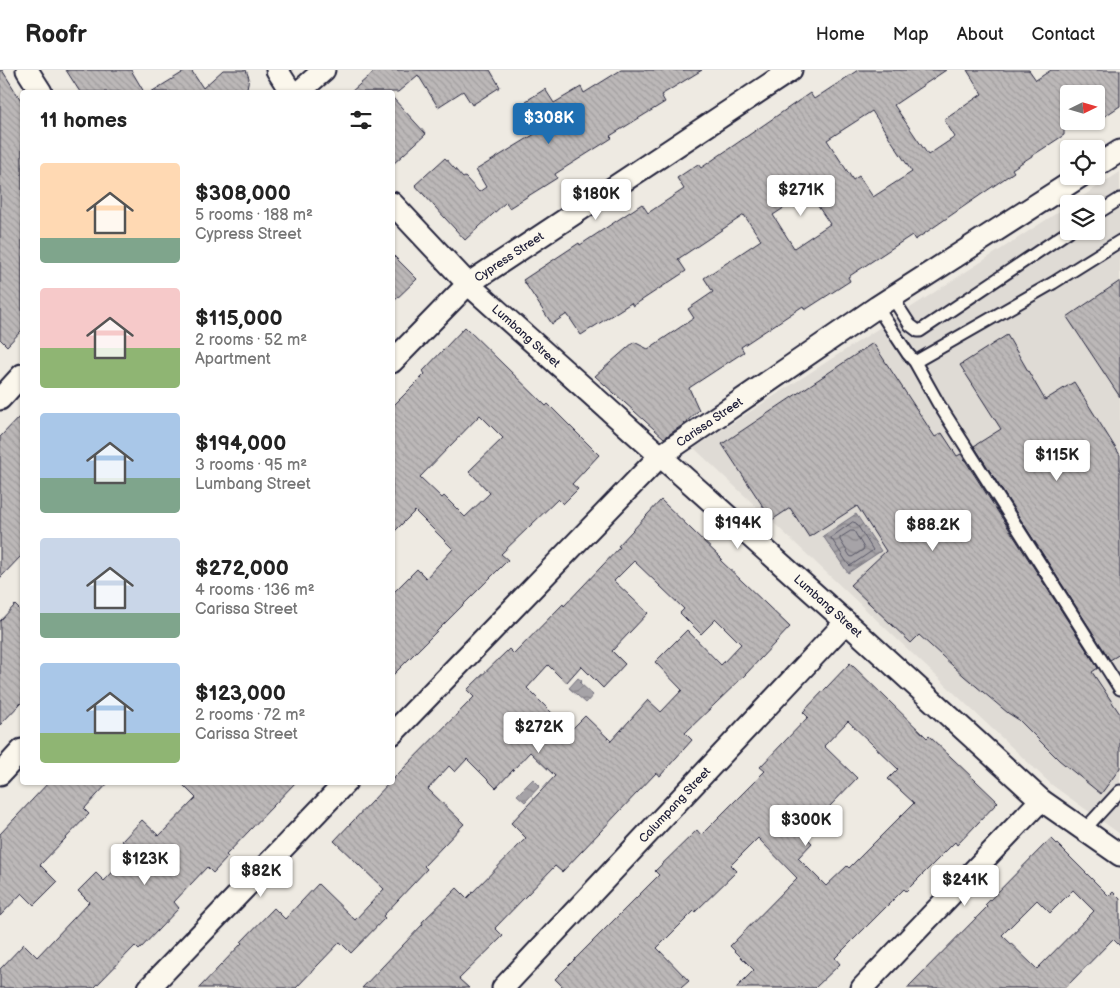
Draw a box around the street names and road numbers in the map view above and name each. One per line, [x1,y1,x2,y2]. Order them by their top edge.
street label: Cypress Street [472,229,547,286]
street label: Lumbang Street [488,302,563,371]
street label: Carissa Street [674,394,746,451]
street label: Lumbang Street [790,572,865,641]
street label: Calumpang Street [636,764,714,846]

